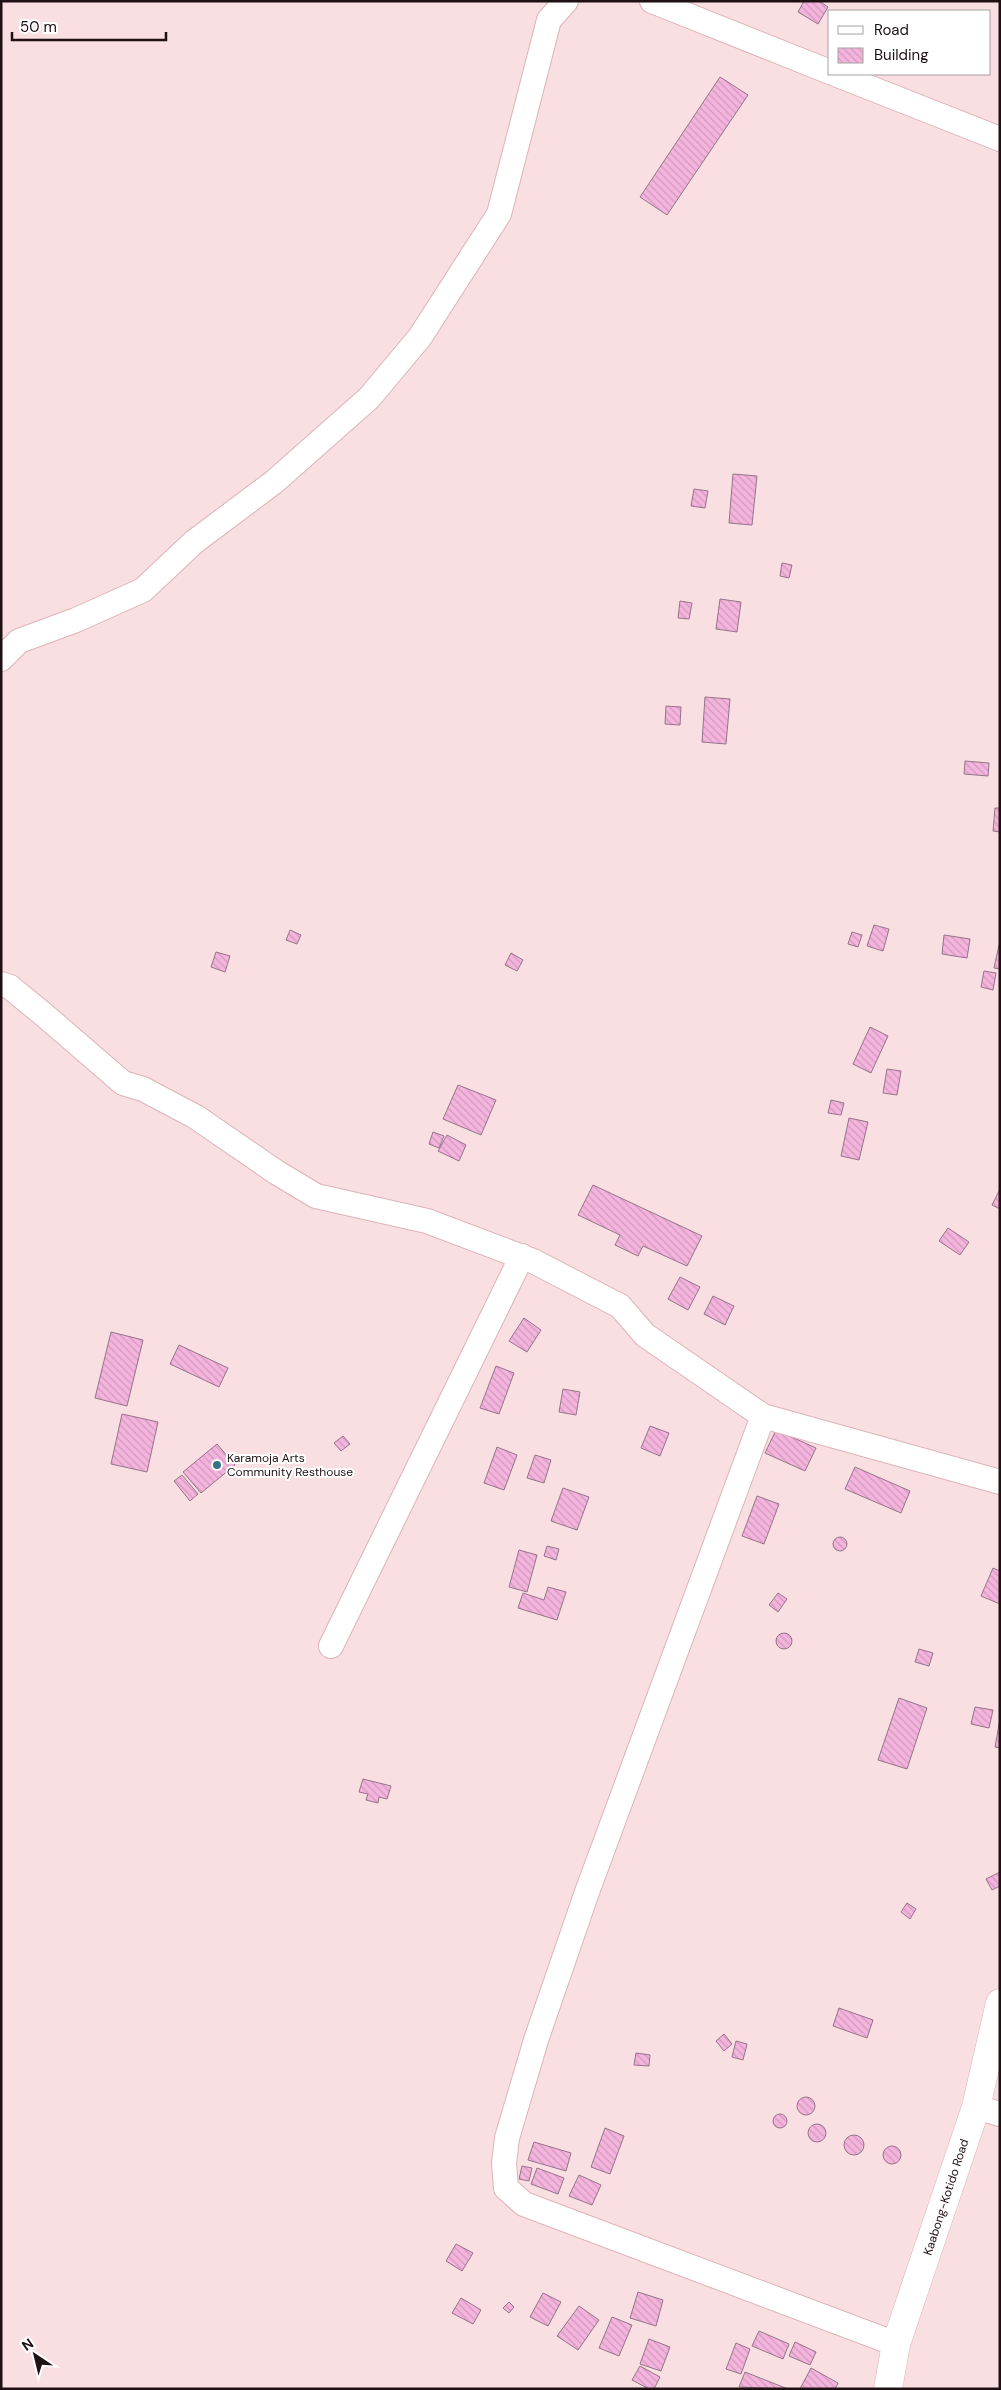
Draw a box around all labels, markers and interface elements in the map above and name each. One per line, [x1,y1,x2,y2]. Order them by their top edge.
scale bar [12,10,166,42]
legend [828,10,991,75]
text: 50 m [20,17,57,37]
text: Road [874,20,909,40]
text: Building [874,45,929,65]
place label: Karamoja Arts Community Resthouse [227,1450,353,1480]
marker: Karamoja Arts Community Resthouse [211,1459,223,1471]
street label: Kaabong-Kotido Road [920,2137,972,2257]
north arrow [10,2330,60,2380]
text: N [18,2334,37,2355]

